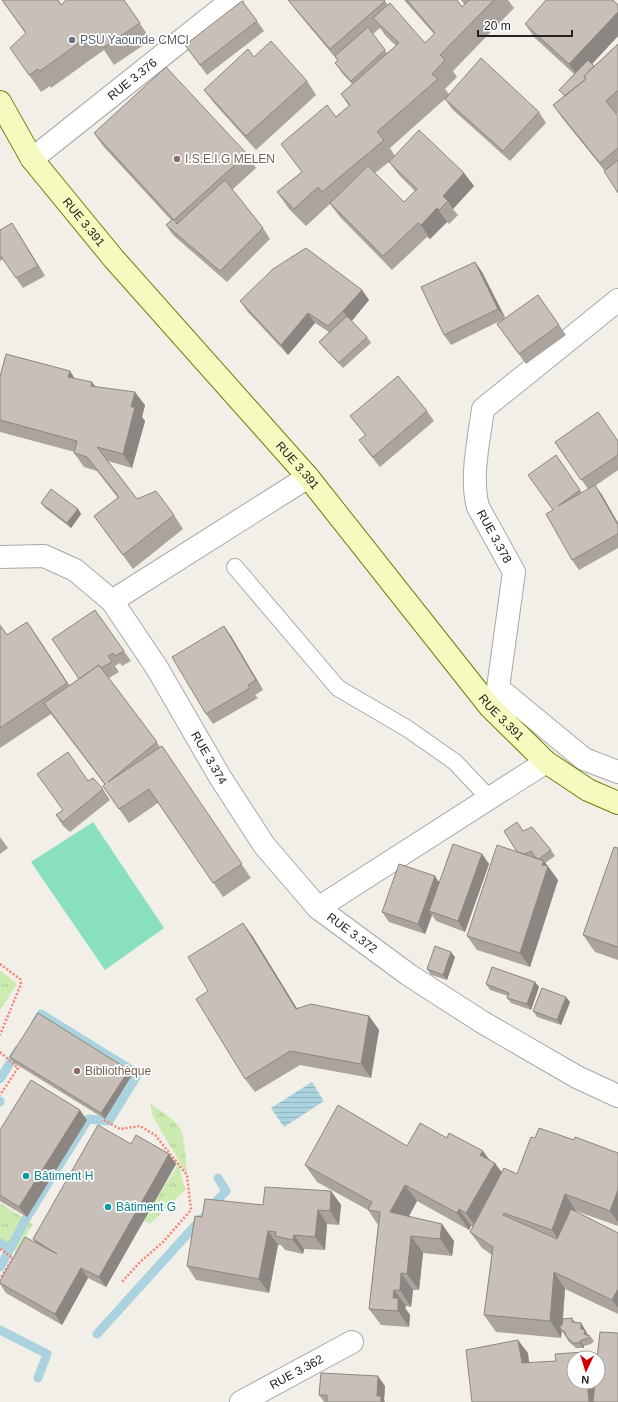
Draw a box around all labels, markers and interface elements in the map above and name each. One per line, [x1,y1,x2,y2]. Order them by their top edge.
scale bar [478,12,572,38]
text: 20 m [484,19,511,33]
place label: PSU Yaounde CMCI [80,33,189,47]
marker: PSU Yaounde CMCI [67,35,77,45]
street label: RUE 3.376 [105,55,160,103]
place label: I.S.E.I.G MELEN [185,152,275,166]
marker: I.S.E.I.G MELEN [172,154,182,164]
street label: RUE 3.391 [60,195,108,250]
street label: RUE 3.391 [273,439,322,492]
street label: RUE 3.378 [474,507,515,566]
street label: RUE 3.391 [476,692,527,743]
street label: RUE 3.374 [188,729,230,787]
street label: RUE 3.372 [324,910,380,956]
place label: Bibliothèque [85,1064,151,1078]
marker: Bibliothèque [72,1066,82,1076]
place label: Bâtiment H [34,1169,93,1183]
marker: Bâtiment H [21,1171,31,1181]
place label: Bâtiment G [116,1200,176,1214]
marker: Bâtiment G [103,1202,113,1212]
north arrow [566,1350,606,1390]
street label: RUE 3.362 [267,1352,326,1392]
text: N [581,1374,590,1386]

